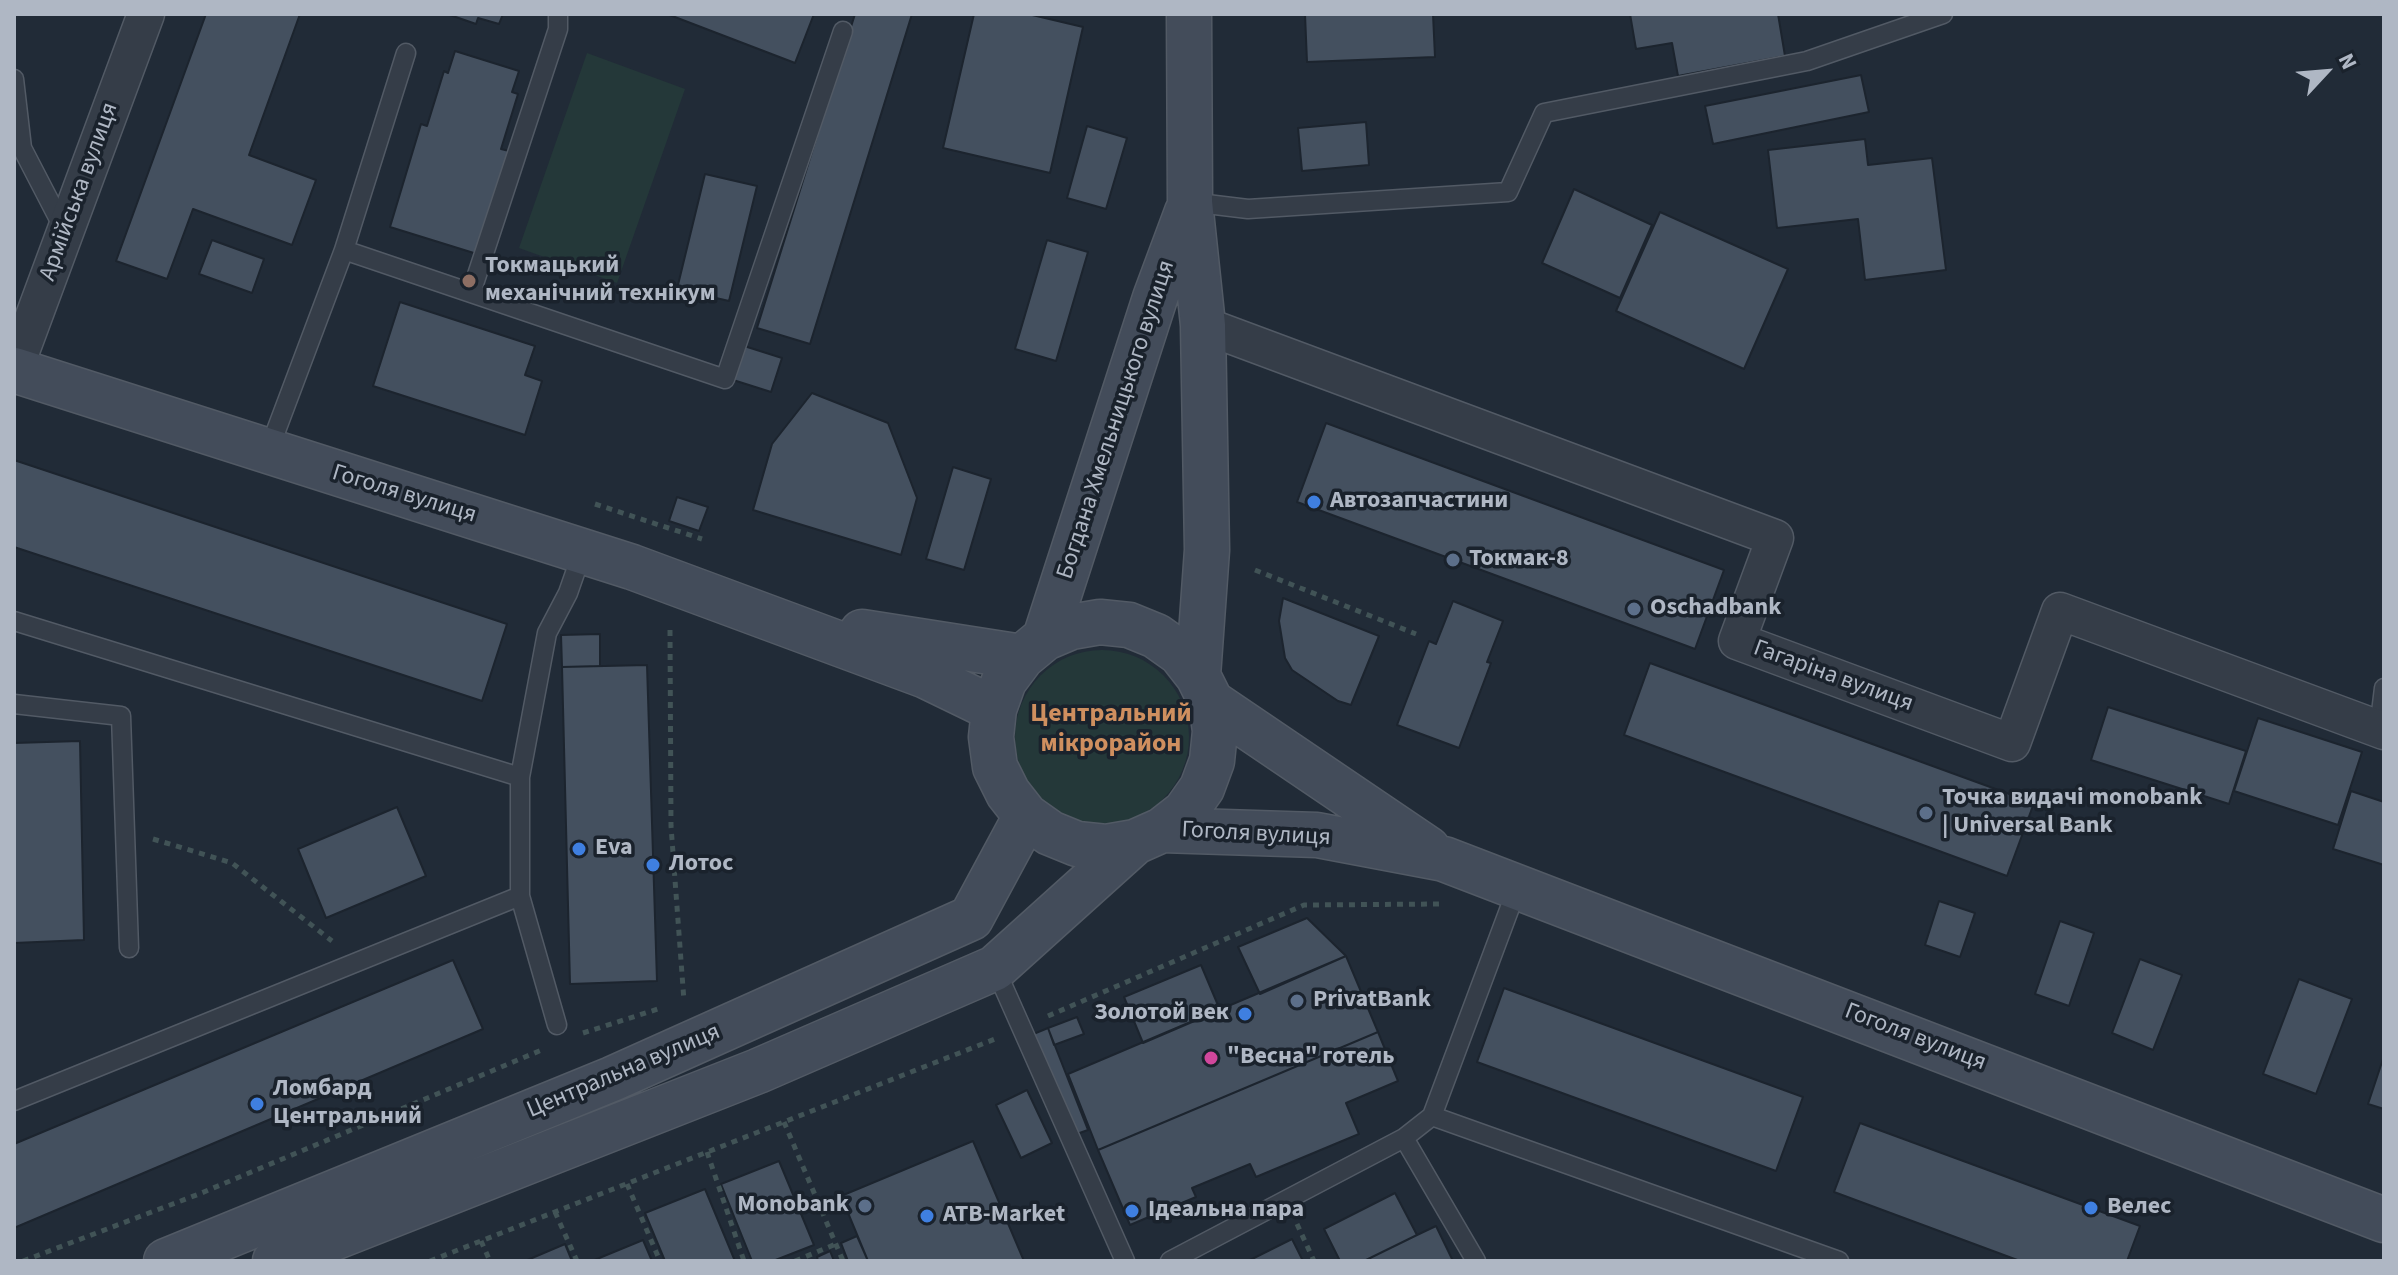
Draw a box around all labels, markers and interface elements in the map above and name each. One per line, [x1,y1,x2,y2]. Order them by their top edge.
north arrow [2286,32,2366,112]
text: N [2330,48,2365,75]
street label: Армійська вулиця [34,99,126,285]
place label: Токмацький механічний технікум [485,253,716,309]
street label: Богдана Хмельницького вулиця [1052,257,1182,583]
marker: Токмацький механічний технікум [460,272,478,290]
street label: Гоголя вулиця [328,459,480,531]
place label: Автозапчастини [1330,488,1508,516]
marker: Автозапчастини [1305,493,1323,511]
place label: Токмак-8 [1469,546,1569,574]
marker: Токмак-8 [1444,551,1462,569]
place label: Oschadbank [1650,595,1781,623]
marker: Oschadbank [1625,600,1643,618]
street label: Гагаріна вулиця [1749,635,1917,719]
district label: Центральний мікрорайон [1030,699,1192,760]
place label: Точка видачі monobank | Universal Bank [1942,785,2202,841]
marker: Точка видачі monobank | Universal Bank [1917,804,1935,822]
street label: Гоголя вулиця [1181,817,1331,853]
place label: Eva [595,835,633,863]
marker: Eva [570,840,588,858]
place label: Лотос [669,851,733,879]
marker: Лотос [644,856,662,874]
place label: PrivatBank [1313,987,1431,1015]
marker: PrivatBank [1288,992,1306,1010]
street label: Гоголя вулиця [1840,998,1990,1078]
place label: Золотой век [1094,1000,1229,1028]
marker: Золотой век [1236,1005,1254,1023]
street label: Центральна вулиця [523,1018,725,1126]
place label: "Весна" готель [1227,1044,1395,1072]
marker: "Весна" готель [1202,1049,1220,1067]
place label: Ломбард Центральний [273,1076,422,1132]
marker: Ломбард Центральний [248,1095,266,1113]
place label: Monobank [737,1192,849,1220]
place label: Велес [2107,1194,2171,1222]
marker: Monobank [856,1197,874,1215]
place label: Ідеальна пара [1148,1197,1304,1225]
marker: Велес [2082,1199,2100,1217]
place label: ATB-Market [943,1202,1065,1230]
marker: Ідеальна пара [1123,1202,1141,1220]
marker: ATB-Market [918,1207,936,1225]

